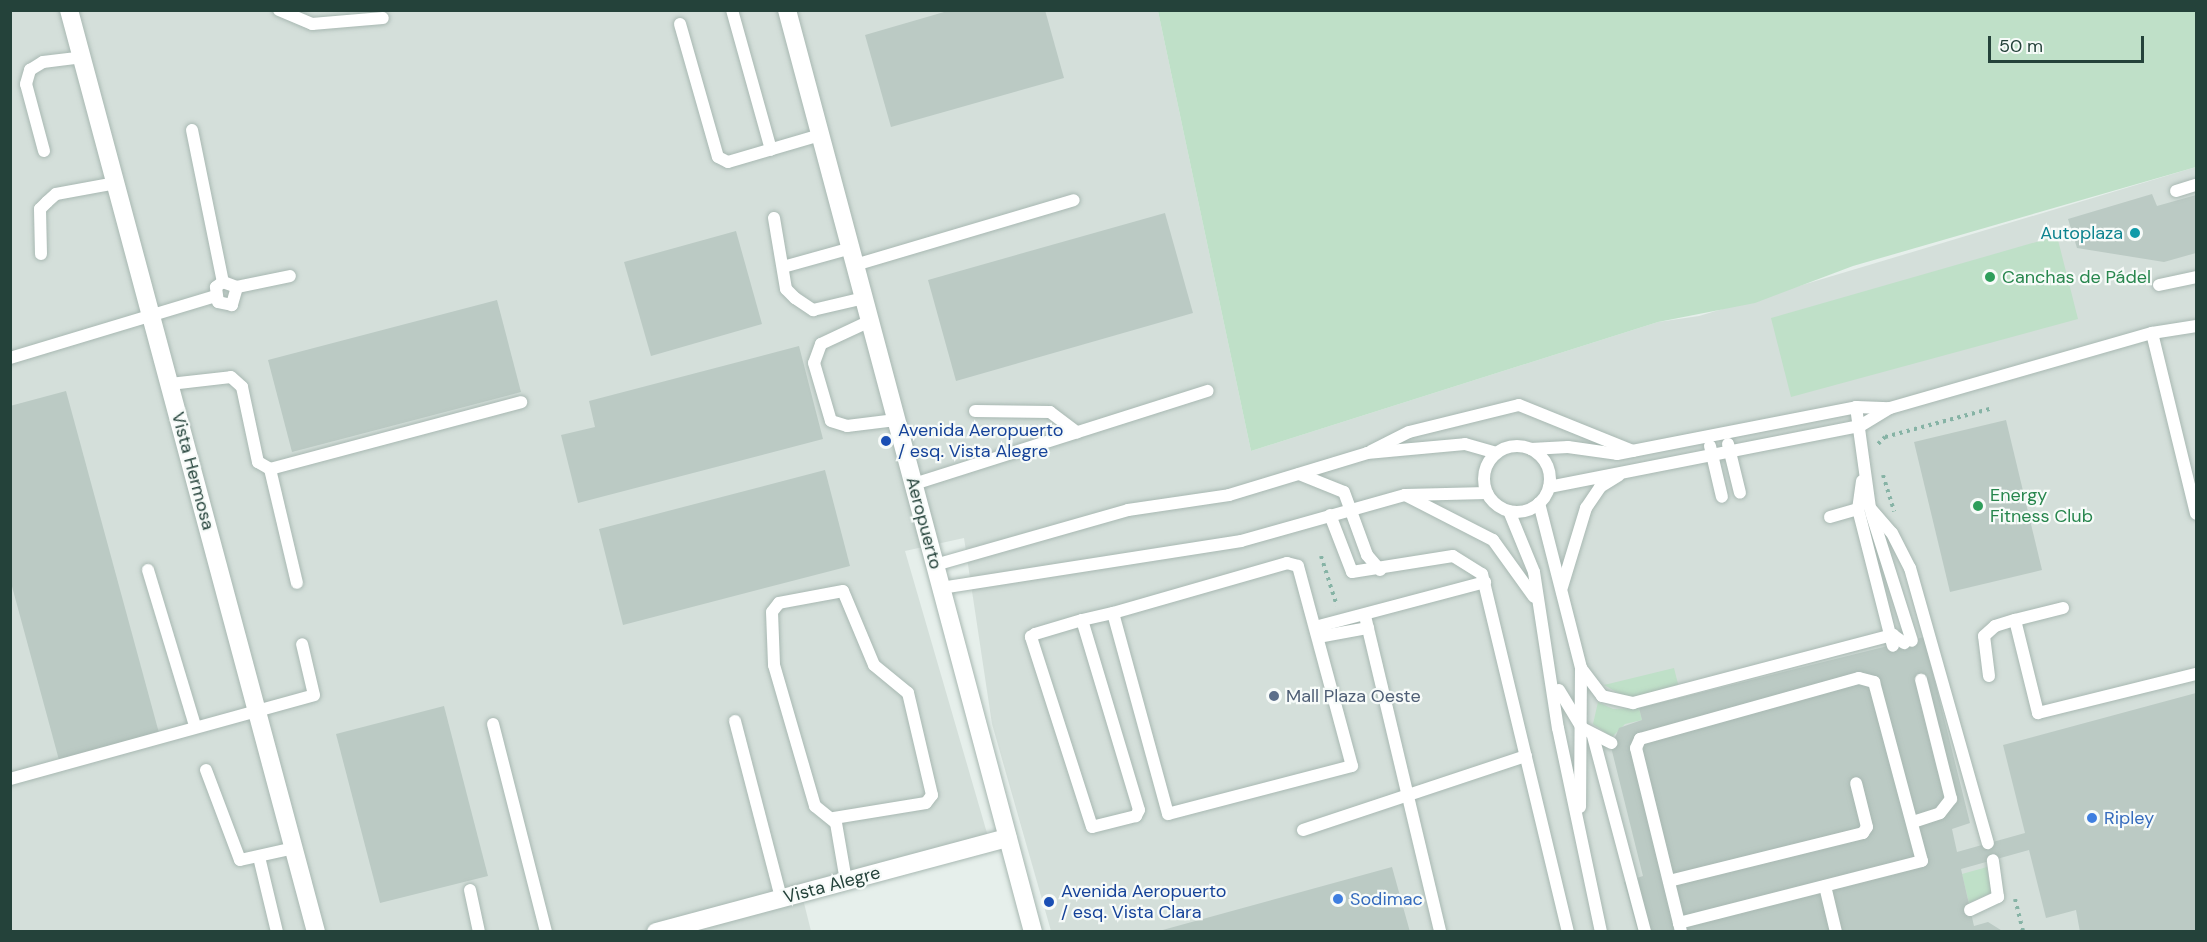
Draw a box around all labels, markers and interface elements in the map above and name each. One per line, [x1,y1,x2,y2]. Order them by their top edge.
scale bar [1991,24,2147,62]
text: 50 m [1999,34,2043,58]
place label: Autoplaza [2040,222,2123,244]
marker: Autoplaza [2128,226,2142,240]
place label: Canchas de Pádel [2002,266,2151,288]
marker: Canchas de Pádel [1983,270,1997,284]
street label: Vista Hermosa [167,410,219,532]
place label: Avenida Aeropuerto / esq. Vista Alegre [898,420,1063,462]
marker: Avenida Aeropuerto / esq. Vista Alegre [879,434,893,448]
street label: Aeropuerto [901,475,947,571]
place label: Energy Fitness Club [1990,485,2093,528]
marker: Energy Fitness Club [1971,499,1985,513]
place label: Mall Plaza Oeste [1286,685,1421,707]
marker: Mall Plaza Oeste [1267,689,1281,703]
place label: Ripley [2104,807,2154,829]
marker: Ripley [2085,811,2099,825]
street label: Vista Alegre [781,862,883,908]
place label: Avenida Aeropuerto / esq. Vista Clara [1061,881,1226,924]
place label: Sodimac [1350,888,1423,910]
marker: Sodimac [1331,892,1345,906]
marker: Avenida Aeropuerto / esq. Vista Clara [1042,895,1056,909]

